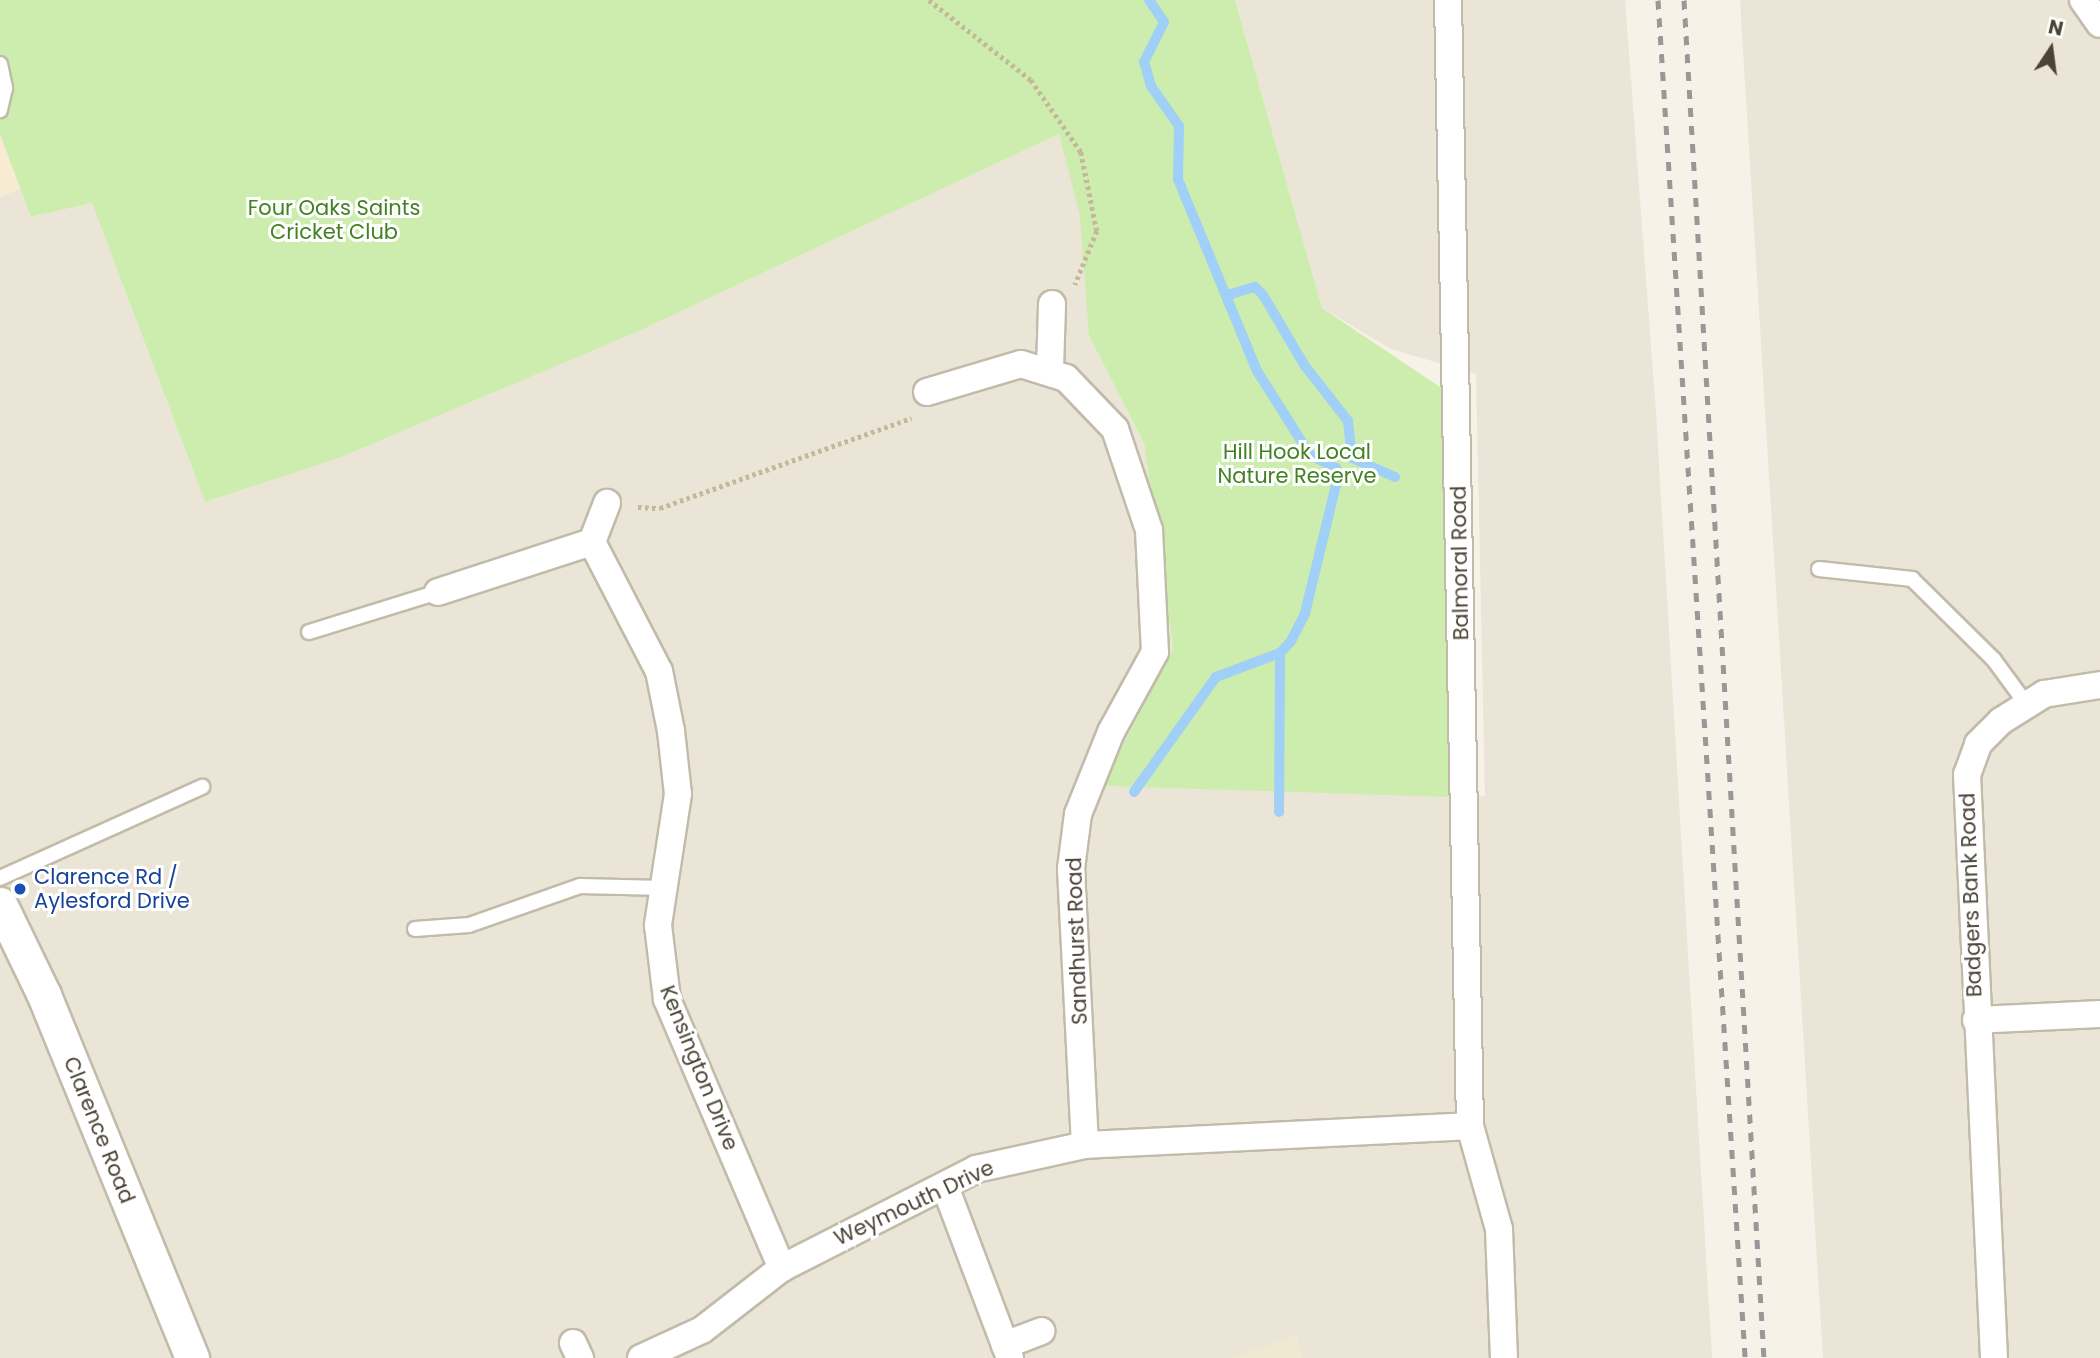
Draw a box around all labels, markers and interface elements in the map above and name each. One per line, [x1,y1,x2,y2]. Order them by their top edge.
text: N [2046,13,2066,43]
north arrow [2016,14,2086,84]
park label: Four Oaks Saints Cricket Club [248,195,420,245]
park label: Hill Hook Local Nature Reserve [1218,439,1376,489]
street label: Balmoral Road [1446,485,1474,641]
street label: Badgers Bank Road [1955,792,1987,998]
street label: Sandhurst Road [1061,857,1093,1025]
place label: Clarence Rd / Aylesford Drive [34,864,190,914]
marker: Clarence Rd / Aylesford Drive [12,881,28,897]
street label: Kensington Drive [654,982,744,1154]
street label: Clarence Road [58,1053,140,1207]
street label: Weymouth Drive [830,1155,998,1251]

